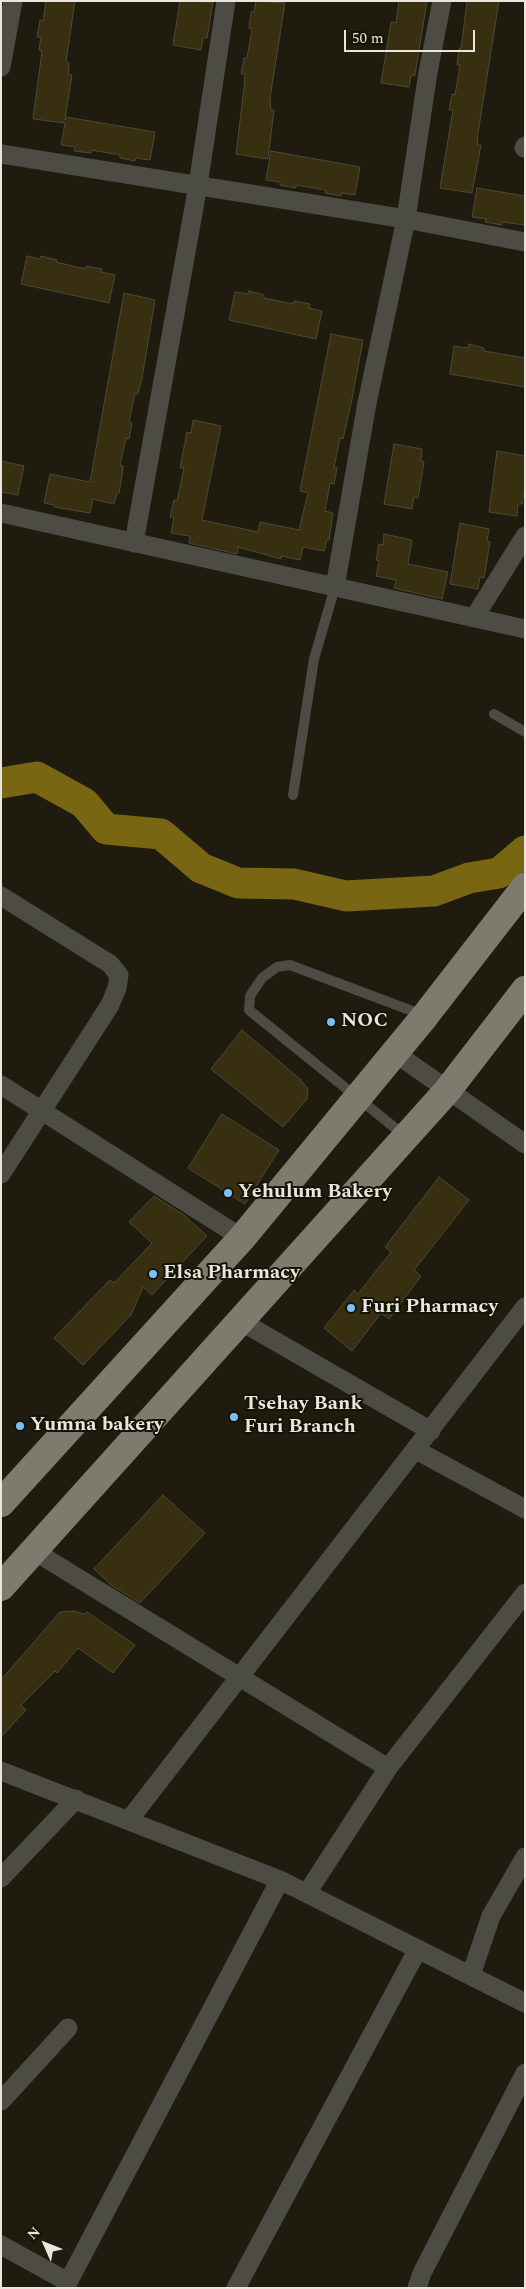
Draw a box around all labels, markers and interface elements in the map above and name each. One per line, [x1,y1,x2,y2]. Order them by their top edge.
scale bar [346,20,477,52]
text: 50 m [352,27,384,50]
place label: NOC [341,1010,388,1034]
marker: NOC [325,1016,337,1028]
place label: Yehulum Bakery [238,1181,392,1205]
marker: Yehulum Bakery [222,1187,234,1199]
place label: Elsa Pharmacy [163,1262,300,1286]
marker: Elsa Pharmacy [147,1268,159,1280]
place label: Furi Pharmacy [361,1296,498,1320]
marker: Furi Pharmacy [345,1302,357,1314]
place label: Tsehay Bank Furi Branch [244,1393,362,1440]
marker: Tsehay Bank Furi Branch [228,1411,240,1423]
place label: Yumna bakery [30,1414,163,1438]
marker: Yumna bakery [14,1420,26,1432]
north arrow [20,2219,70,2269]
text: N [22,2222,45,2245]

